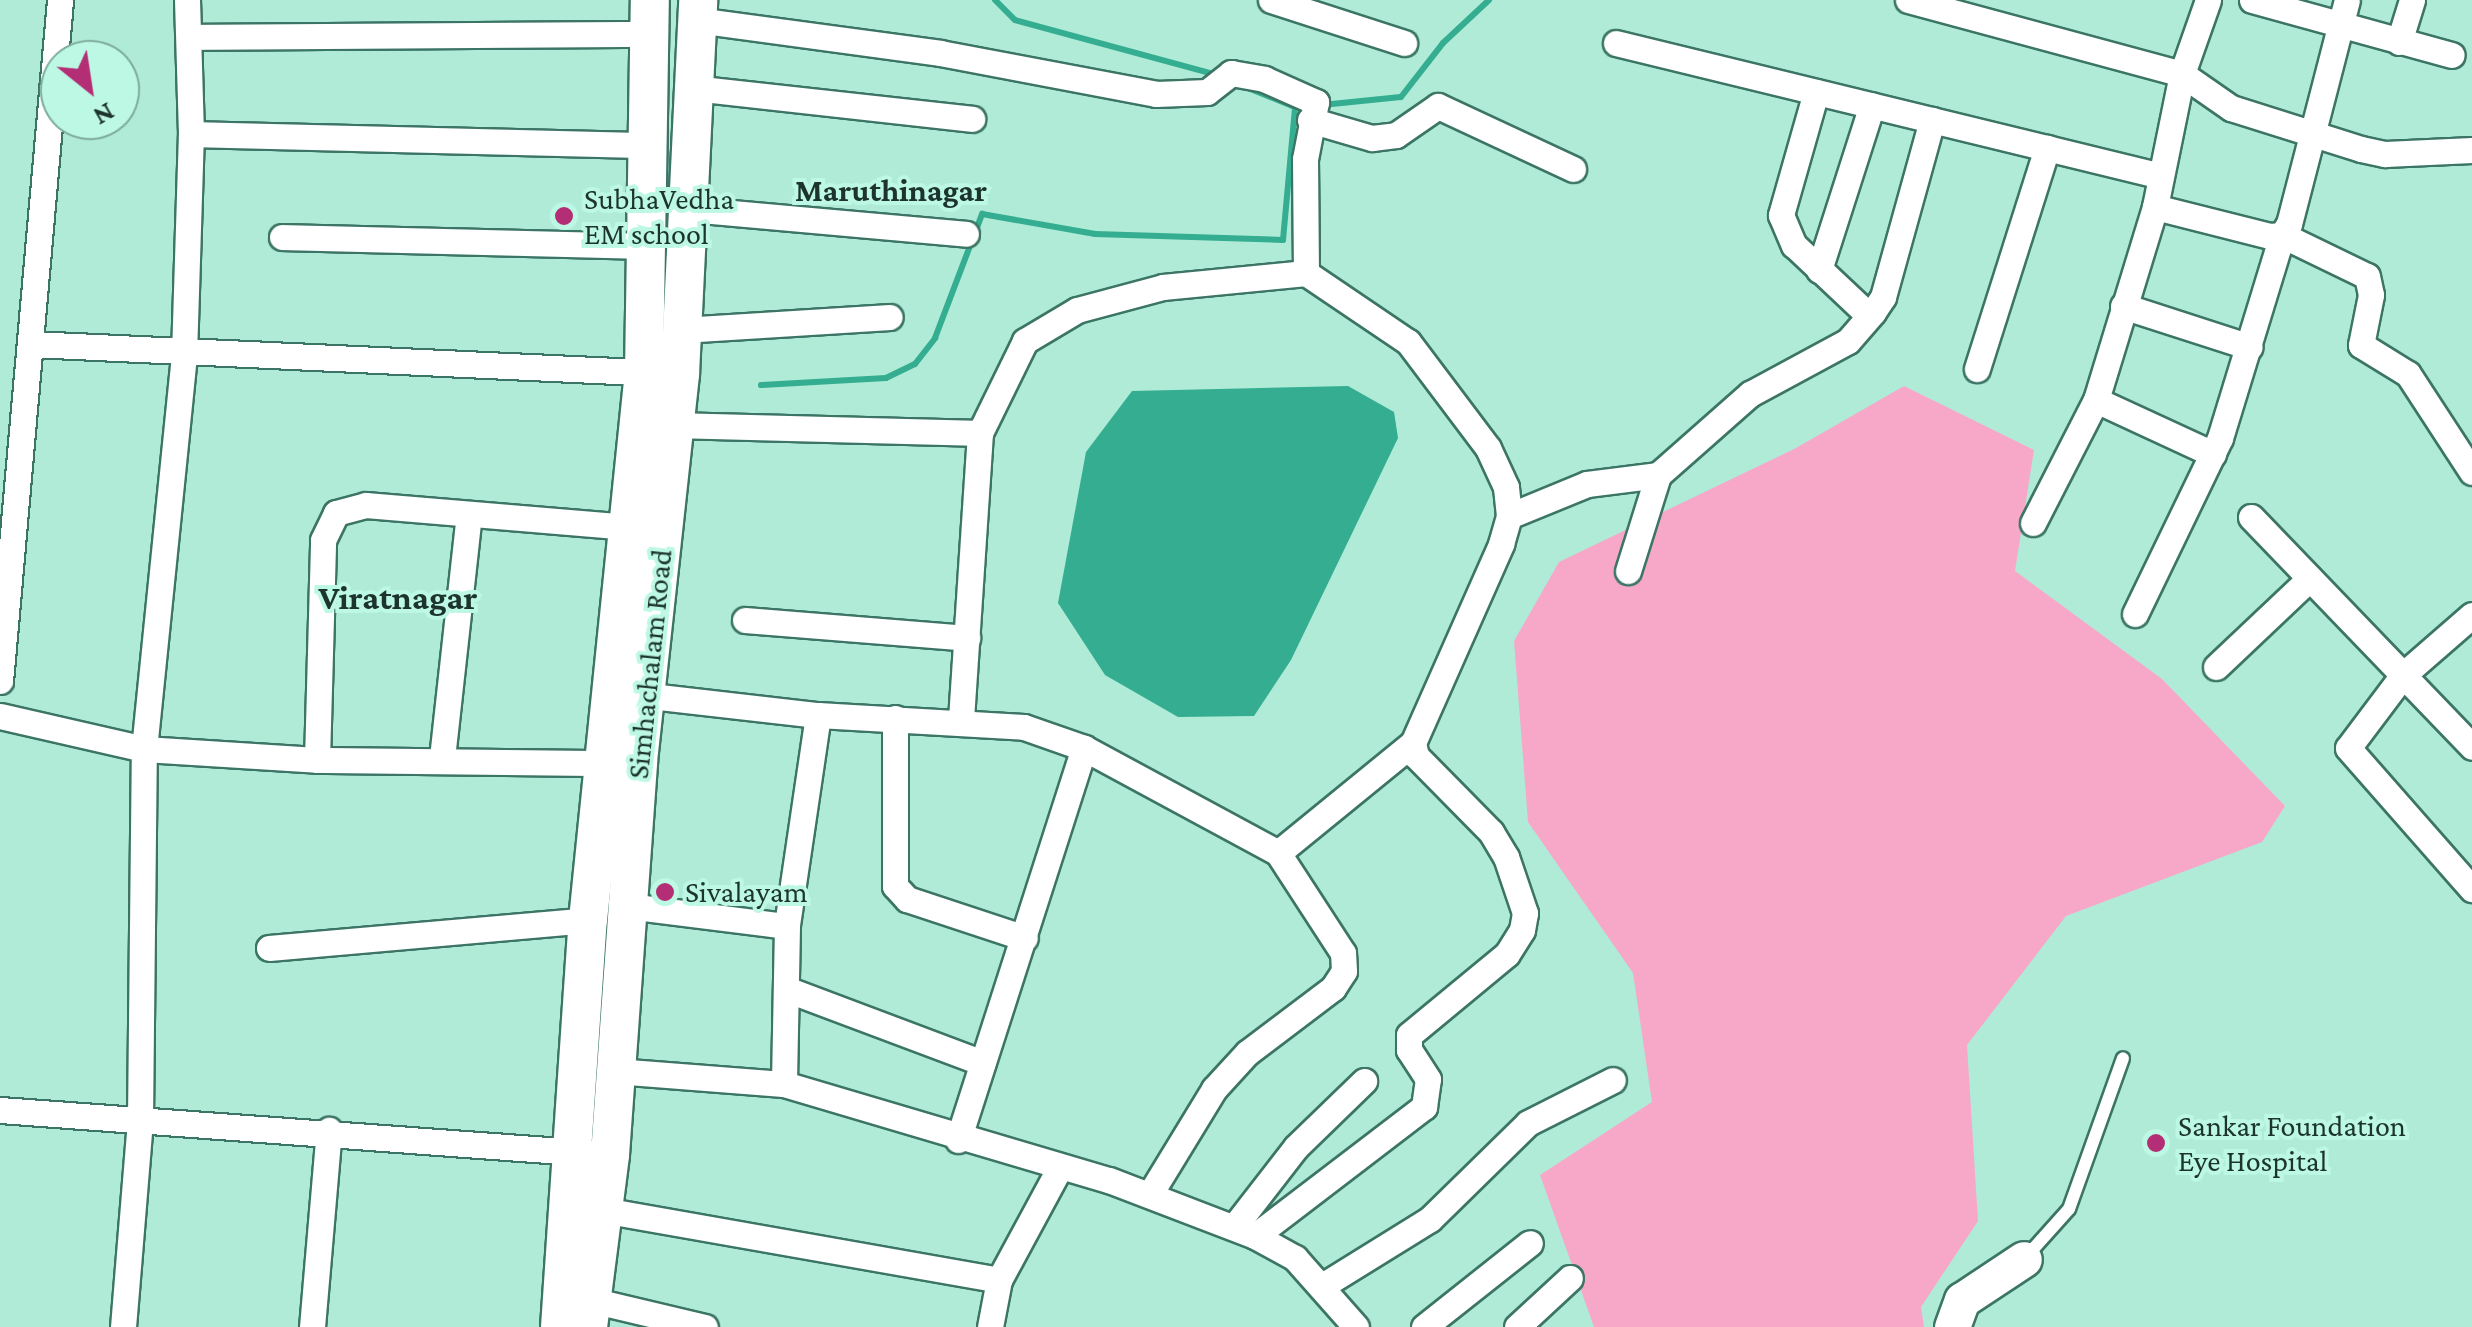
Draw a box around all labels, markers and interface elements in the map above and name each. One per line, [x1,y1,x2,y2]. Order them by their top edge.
north arrow [40,40,140,140]
text: N [88,96,120,133]
district label: Maruthinagar [795,171,987,209]
place label: SubhaVedha EM school [584,181,734,252]
marker: SubhaVedha EM school [553,205,575,227]
street label: Simhachalam Road [620,547,680,781]
district label: Viratnagar [318,577,478,619]
place label: Sivalayam [685,874,808,910]
marker: Sivalayam [654,881,676,903]
place label: Sankar Foundation Eye Hospital [2178,1108,2406,1178]
marker: Sankar Foundation Eye Hospital [2143,1130,2169,1156]

